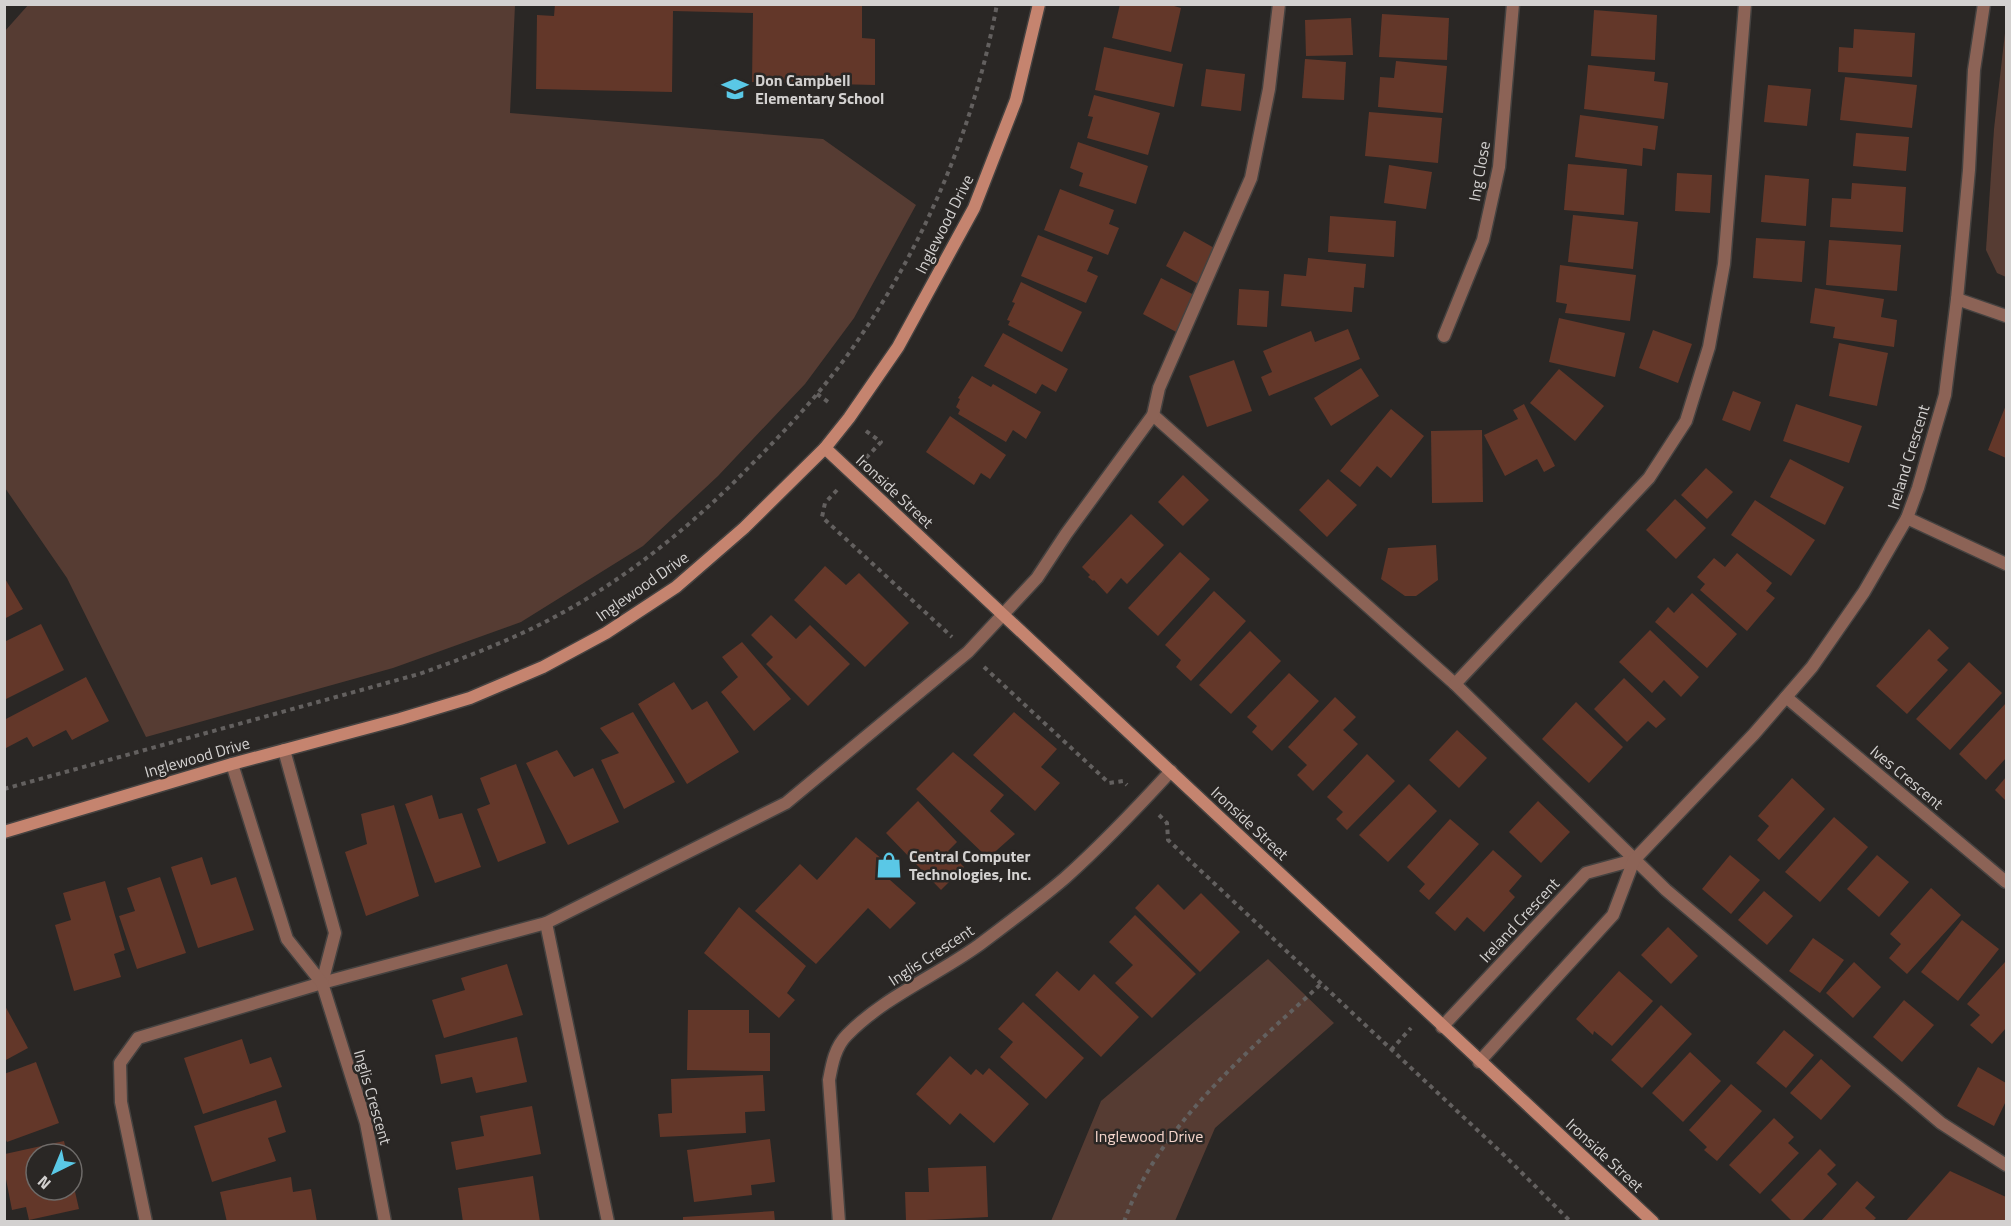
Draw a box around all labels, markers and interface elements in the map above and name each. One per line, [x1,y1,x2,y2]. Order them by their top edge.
place label: Don Campbell Elementary School [755,68,884,110]
school or university icon: Don Campbell Elementary School [720,74,750,104]
street label: Ing Close [1462,139,1496,203]
street label: Inglewood Drive [909,170,979,278]
street label: Ireland Crescent [1881,401,1935,512]
street label: Ironside Street [851,449,940,534]
street label: Inglewood Drive [591,545,693,627]
street label: Inglewood Drive [142,731,252,783]
street label: Ives Crescent [1865,739,1949,815]
street label: Ironside Street [1206,781,1295,866]
place label: Central Computer Technologies, Inc. [909,844,1031,886]
shop icon: Central Computer Technologies, Inc. [874,850,904,880]
street label: Ireland Crescent [1473,872,1565,968]
street label: Inglis Crescent [884,918,979,992]
street label: Inglis Crescent [348,1047,398,1148]
street label: Ironside Street [1561,1113,1650,1198]
park label: Inglewood Drive [1095,1124,1203,1148]
north arrow [24,1142,84,1202]
text: N [32,1170,56,1196]

